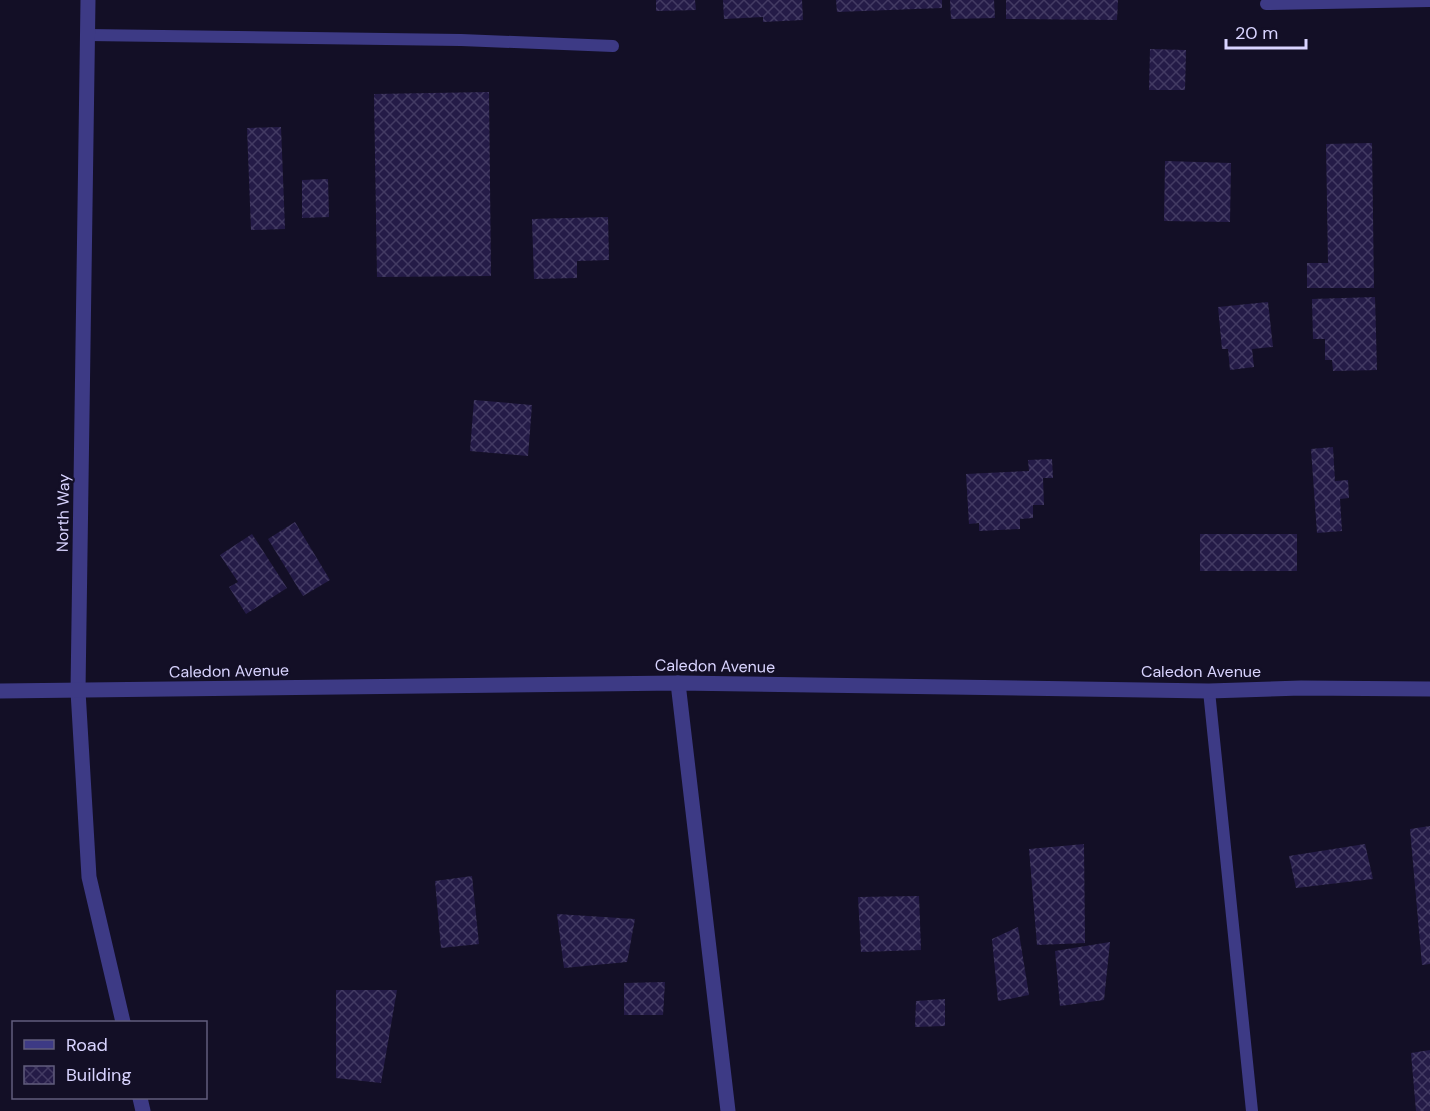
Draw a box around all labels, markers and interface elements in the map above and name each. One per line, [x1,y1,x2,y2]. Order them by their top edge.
scale bar [1226,12,1306,50]
text: 20 m [1235,21,1278,45]
street label: North Way [52,474,74,552]
street label: Caledon Avenue [655,654,775,678]
street label: Caledon Avenue [169,659,289,683]
street label: Caledon Avenue [1141,661,1261,682]
legend [12,1021,207,1099]
text: Road [66,1033,108,1057]
text: Building [66,1063,131,1087]

